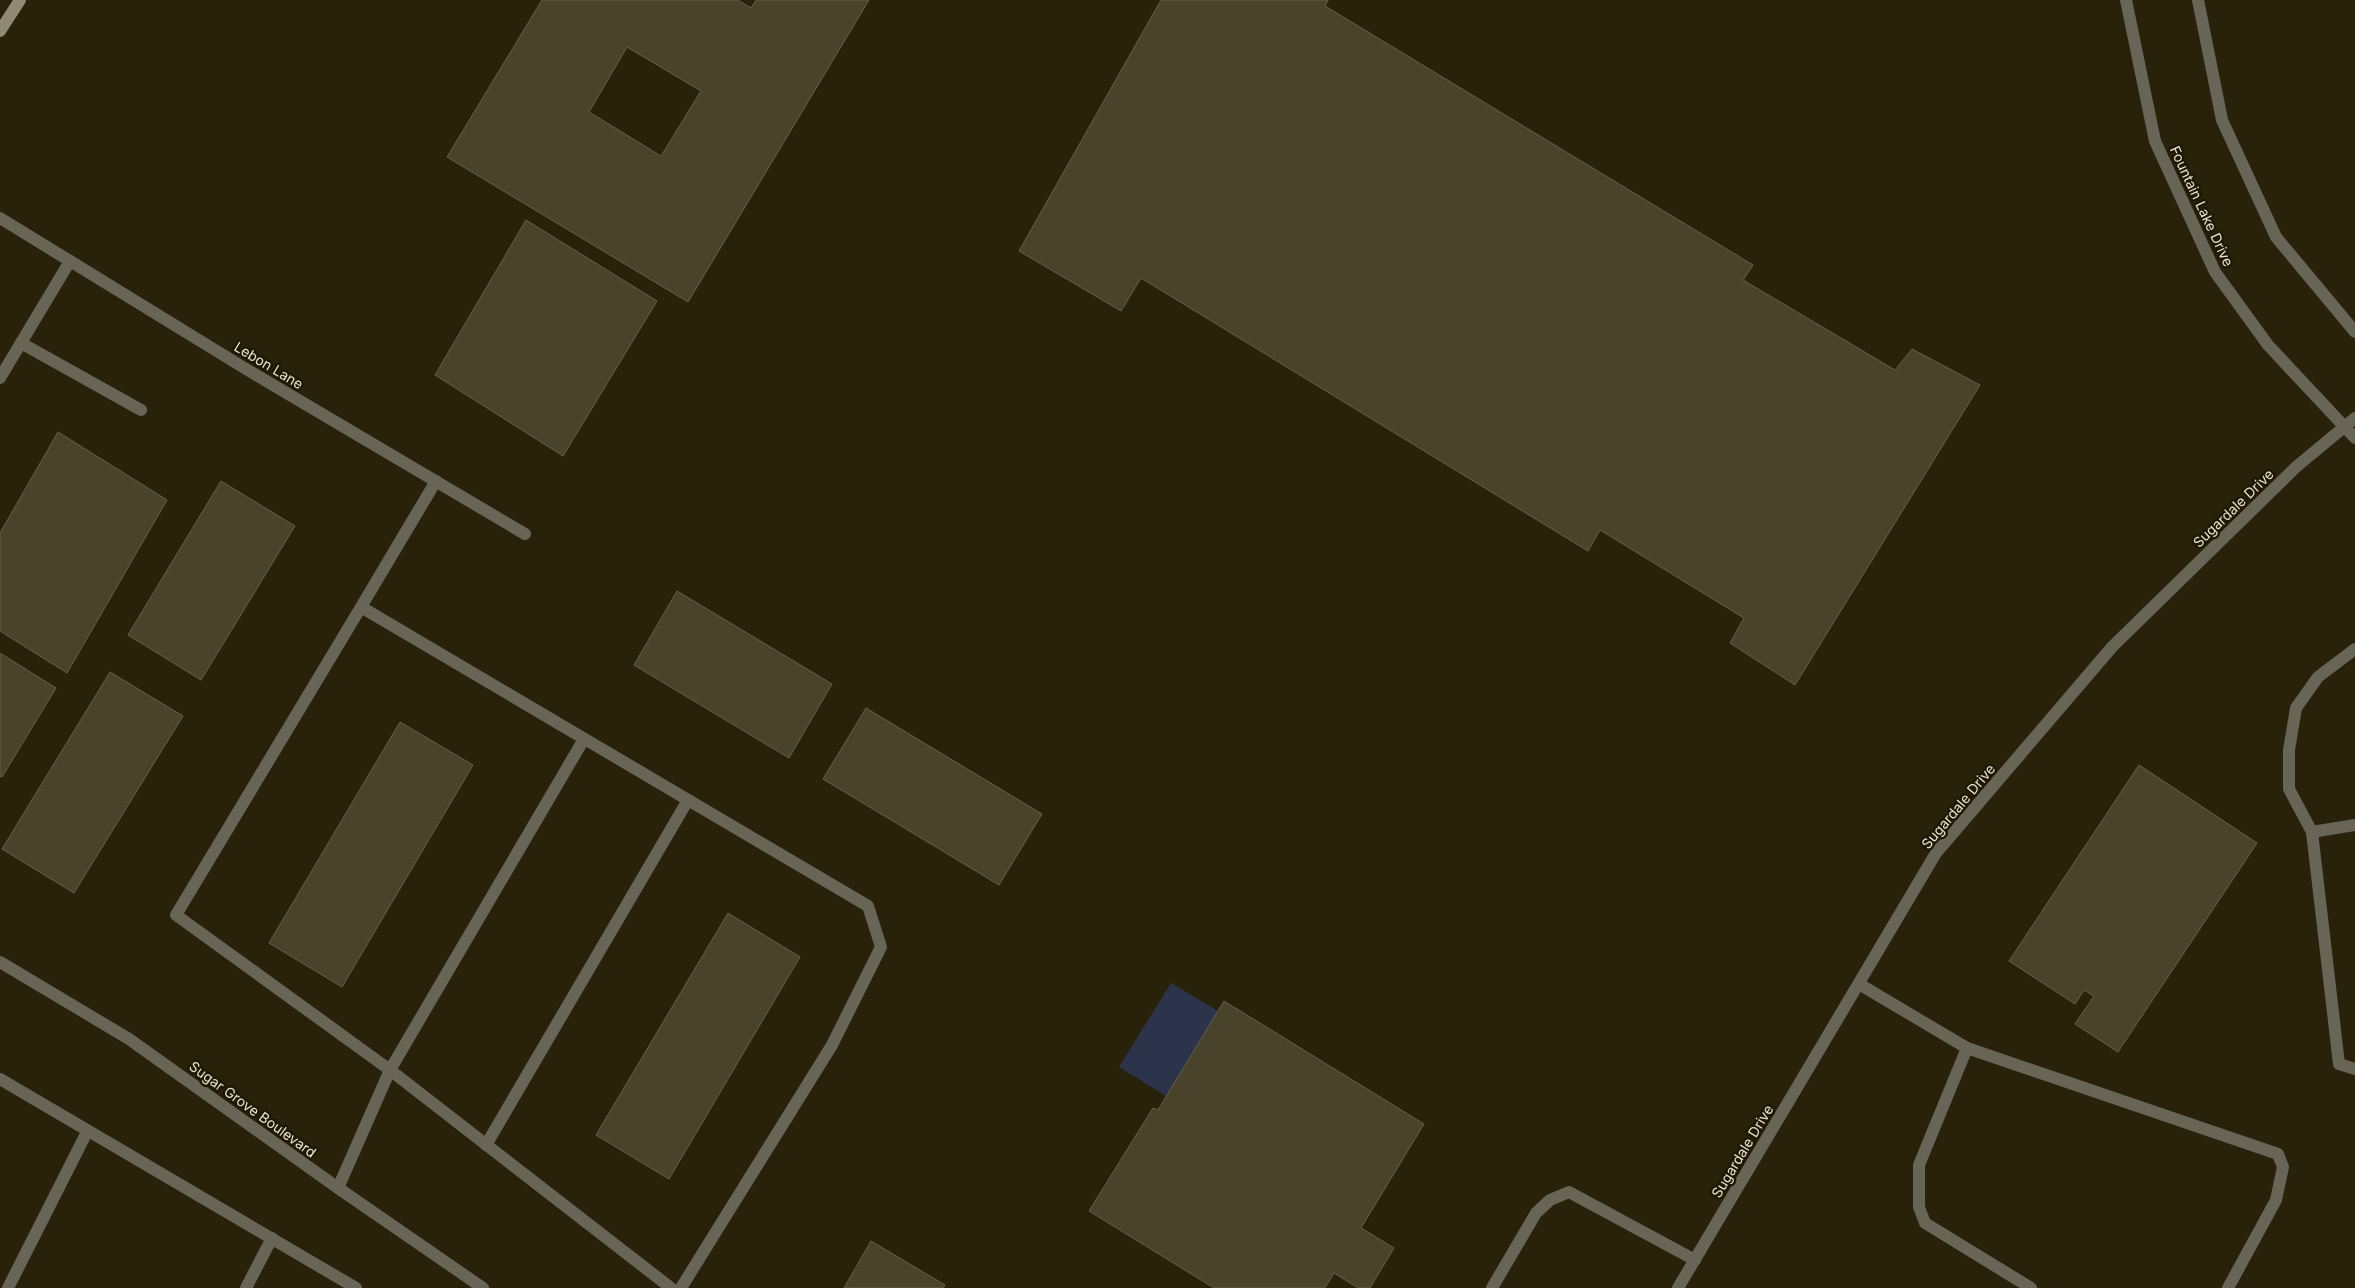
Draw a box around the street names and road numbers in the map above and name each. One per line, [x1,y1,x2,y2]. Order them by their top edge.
street label: Fountain Lake Drive [2167,143,2237,269]
street label: Lebon Lane [231,338,307,392]
street label: Sugardale Drive [2189,465,2277,551]
street label: Sugardale Drive [1918,760,1998,852]
street label: Sugar Grove Boulevard [186,1057,320,1161]
street label: Sugardale Drive [1708,1101,1776,1201]

